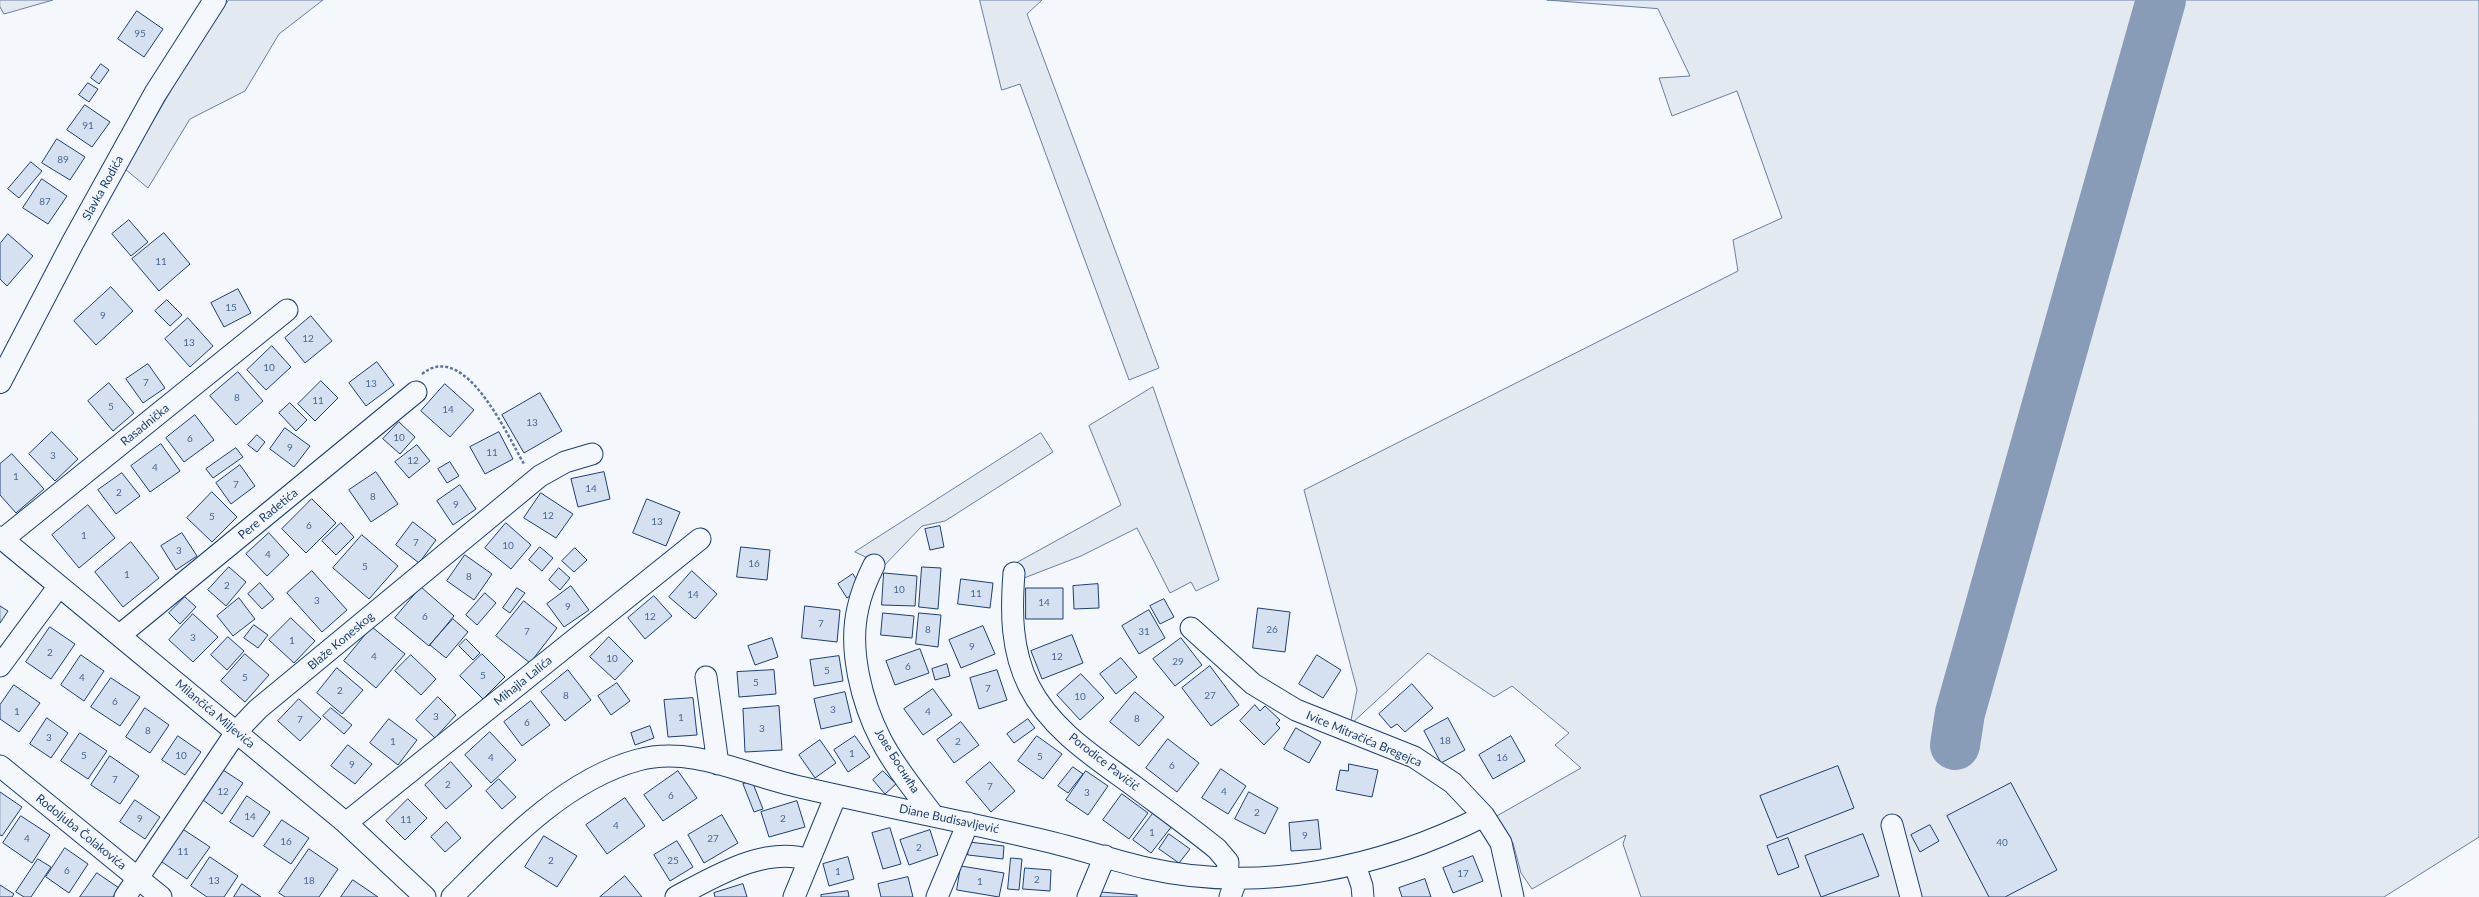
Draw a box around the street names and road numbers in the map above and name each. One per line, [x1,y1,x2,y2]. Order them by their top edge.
street label: Slavka Rodića [79,153,127,223]
street label: Rasadnička [118,401,172,449]
street label: Pere Radetića [235,486,301,542]
street label: Blaže Koneskog [305,609,377,673]
street label: Mihajla Lalića [491,653,555,709]
street label: Milančića Miljevića [172,677,258,751]
street label: Ivice Mitračića Bregejca [1304,708,1424,770]
street label: Јове Боснића [871,726,923,796]
street label: Porodice Pavičić [1066,730,1142,794]
street label: Rodoljuba Čolakovića [33,791,129,873]
street label: Diane Budisavljević [898,801,1000,837]

